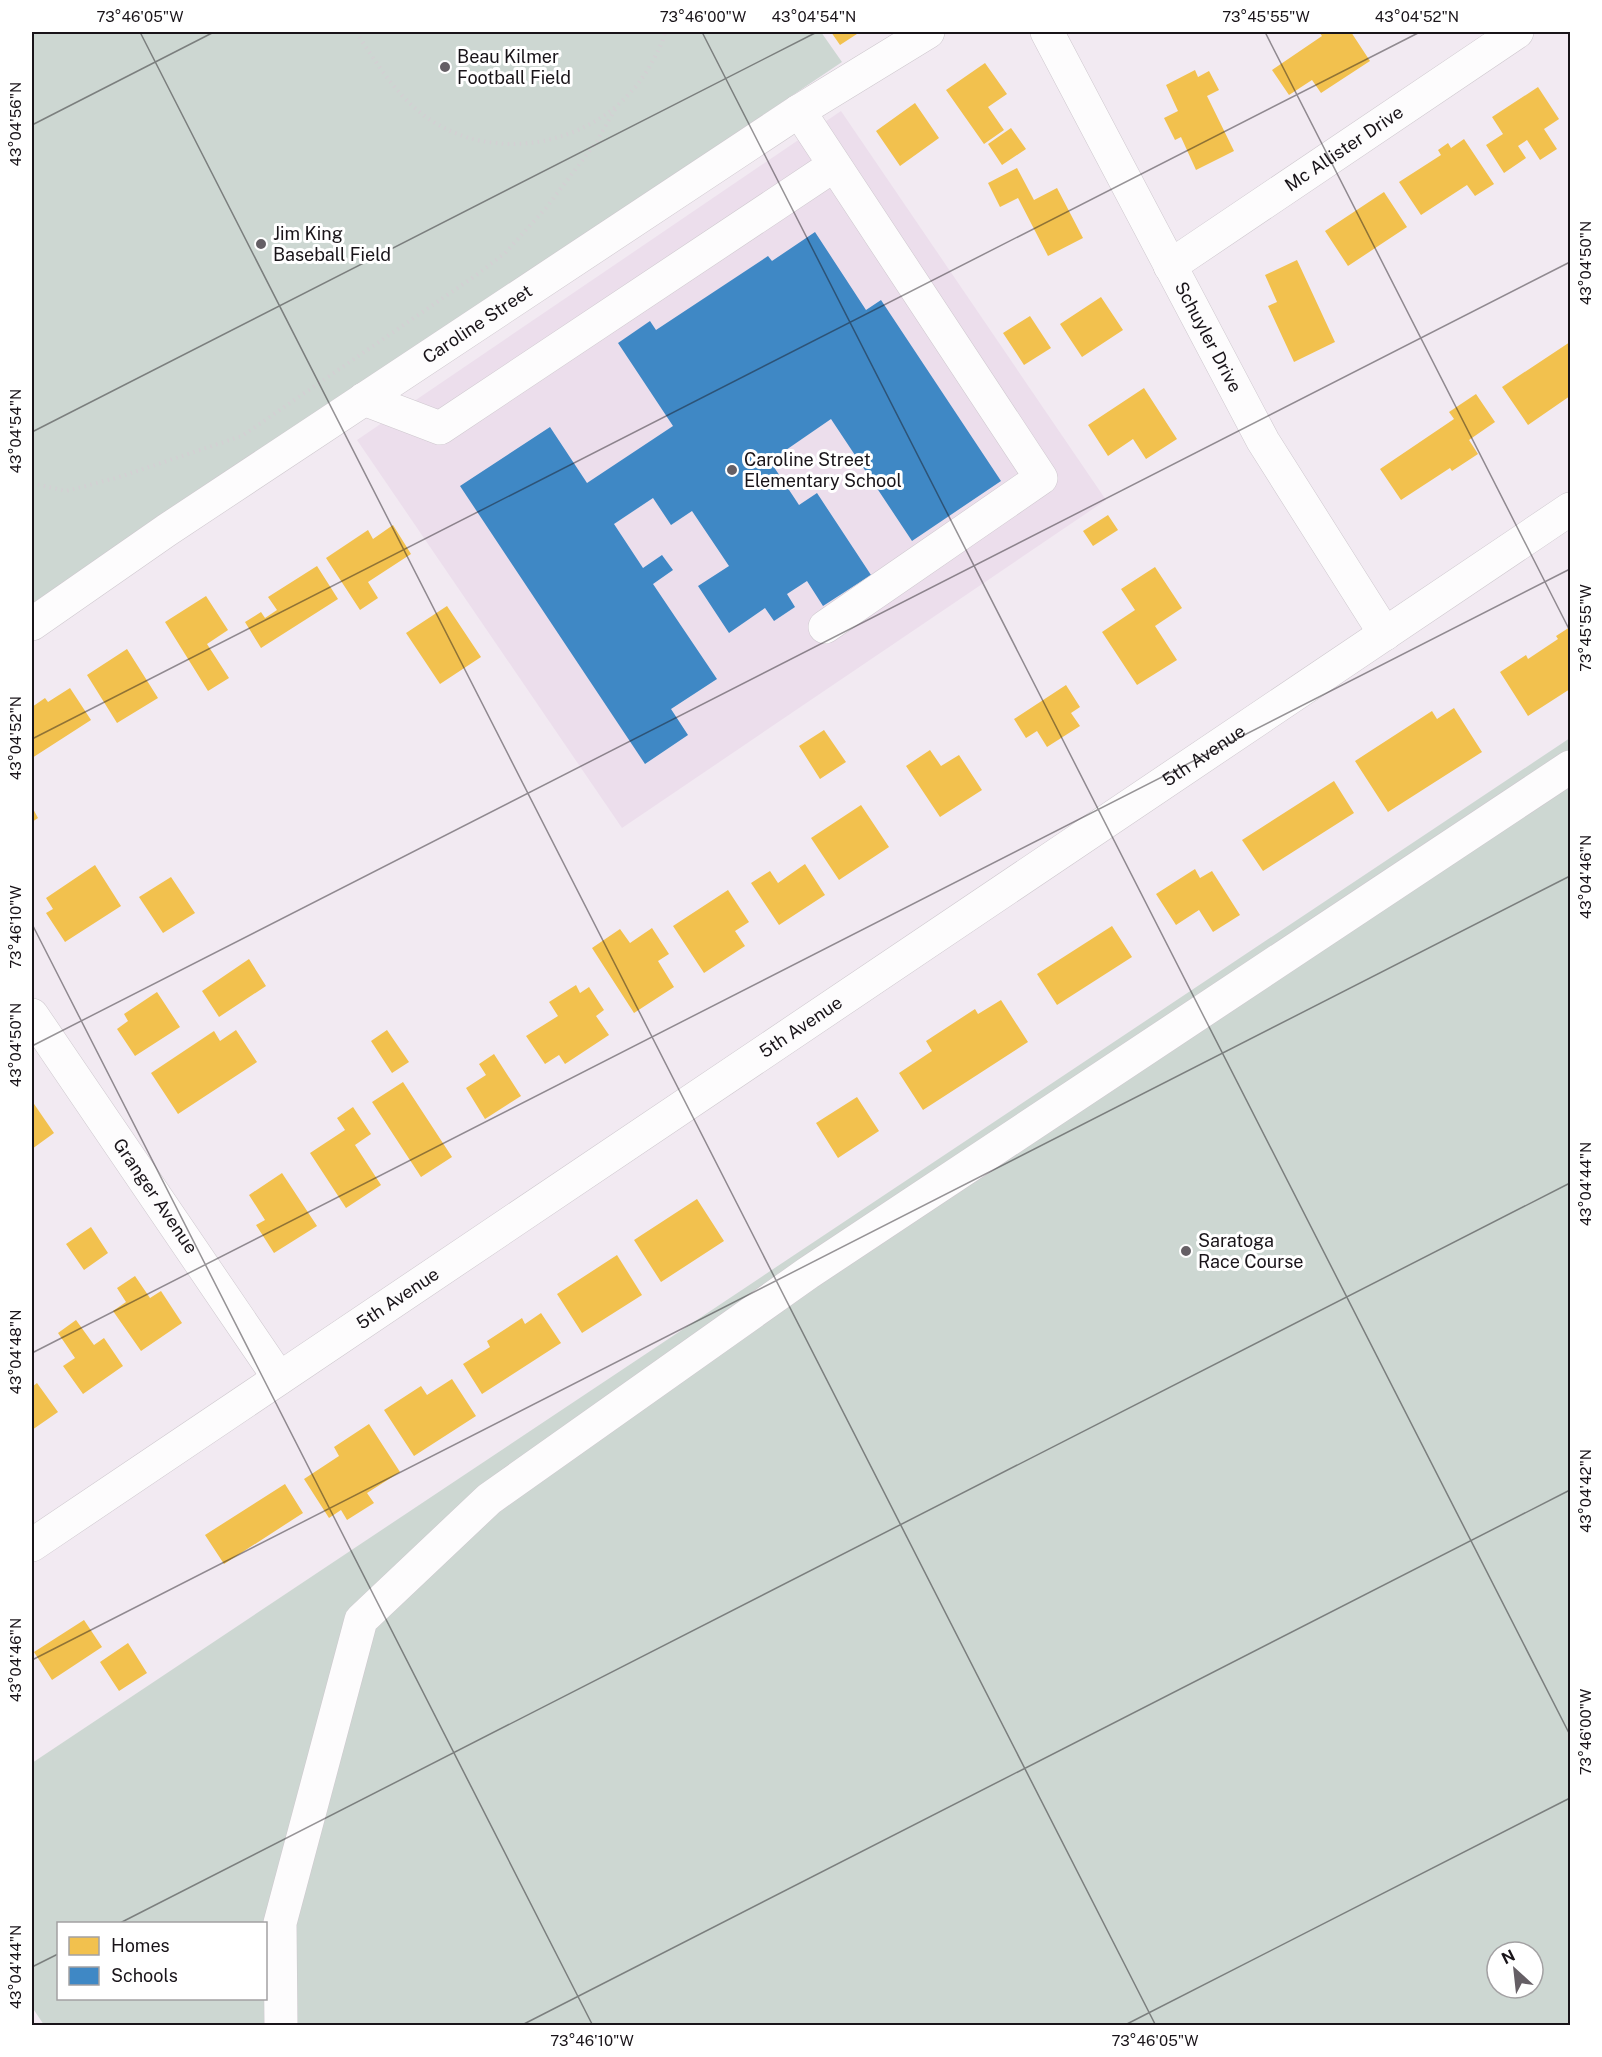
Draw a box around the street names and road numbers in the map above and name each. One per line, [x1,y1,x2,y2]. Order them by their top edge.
street label: Mc Allister Drive [1281,101,1407,195]
street label: Schuyler Drive [1171,278,1246,396]
street label: Caroline Street [419,280,536,368]
street label: 5th Avenue [1158,720,1249,790]
street label: 5th Avenue [755,991,846,1062]
street label: Granger Avenue [109,1134,202,1257]
street label: 5th Avenue [352,1263,443,1334]

